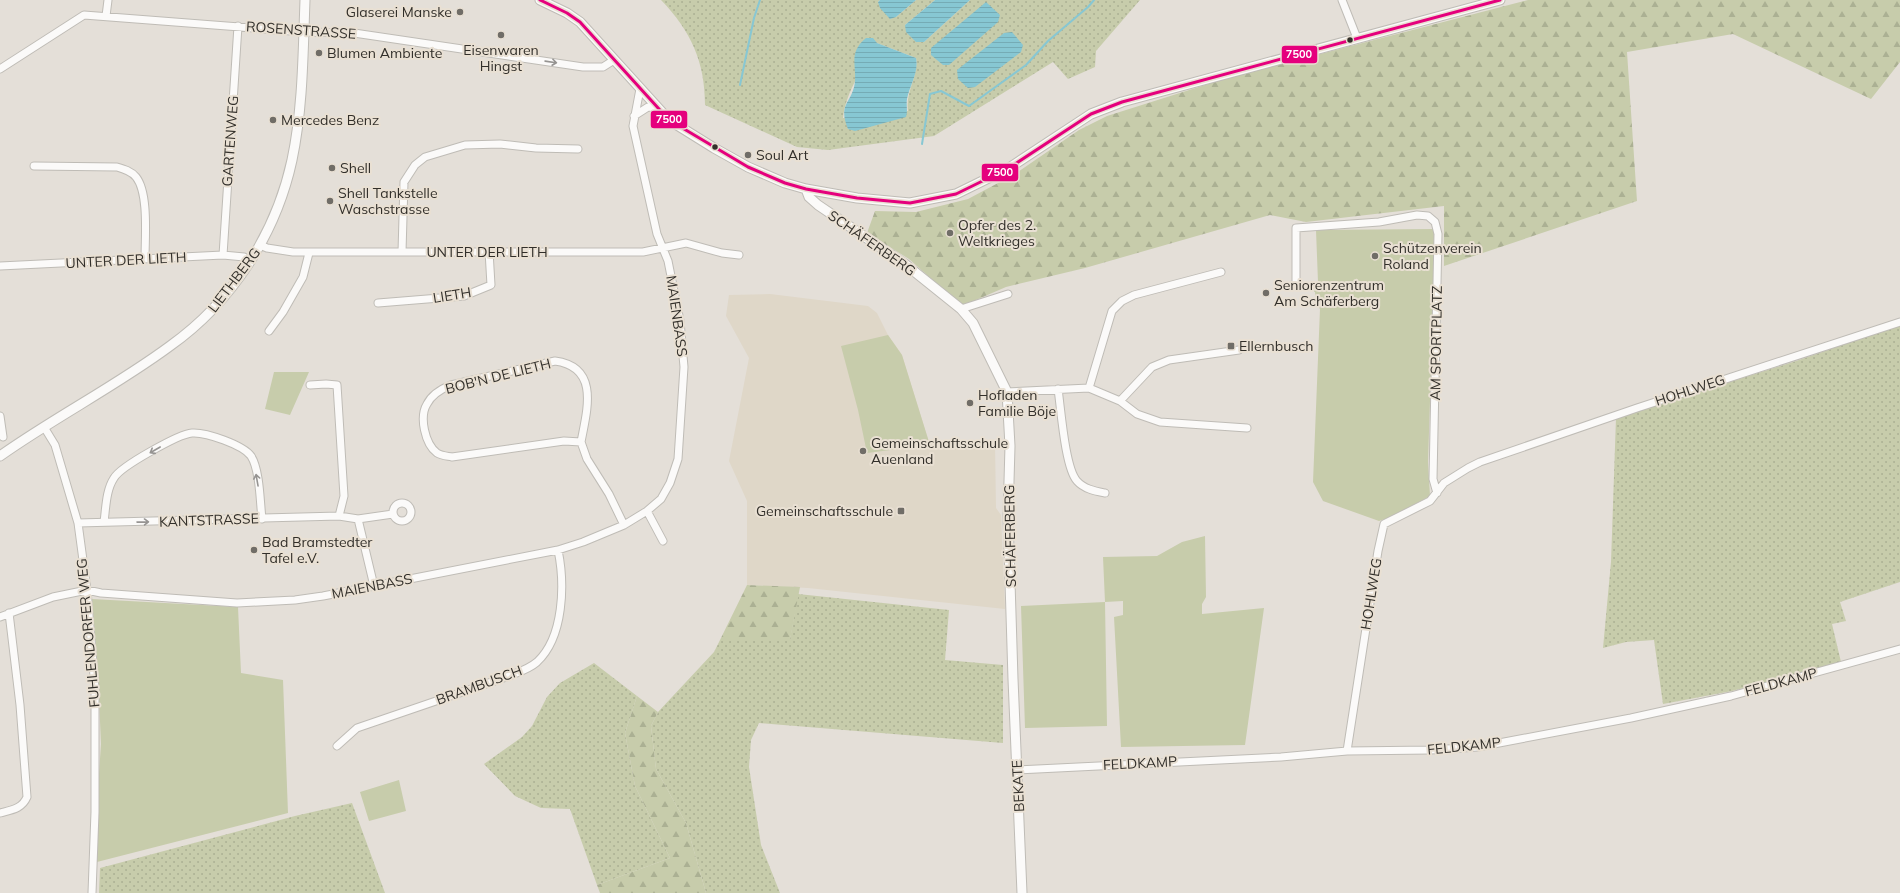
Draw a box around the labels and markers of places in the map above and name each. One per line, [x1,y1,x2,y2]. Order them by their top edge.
place label: Glaserei Manske [346,3,452,21]
marker: Glaserei Manske [455,7,465,17]
marker: Eisenwaren Hingst [496,30,506,40]
unlabelled marker [1345,35,1355,45]
place label: Eisenwaren Hingst [463,41,539,75]
place label: Blumen Ambiente [327,44,442,62]
marker: Blumen Ambiente [314,48,324,58]
place label: Mercedes Benz [281,111,379,129]
marker: Mercedes Benz [268,115,278,125]
unlabelled marker [710,142,720,152]
place label: Soul Art [756,146,809,164]
marker: Soul Art [743,150,753,160]
place label: Shell [340,159,371,177]
marker: Shell [327,163,337,173]
place label: Shell Tankstelle Waschstrasse [338,184,438,218]
marker: Shell Tankstelle Waschstrasse [325,196,335,206]
place label: Opfer des 2. Weltkrieges [958,216,1036,250]
marker: Opfer des 2. Weltkrieges [945,228,955,238]
place label: Schützenverein Roland [1383,239,1482,273]
marker: Schützenverein Roland [1370,251,1380,261]
place label: Seniorenzentrum Am Schäferberg [1274,276,1384,310]
marker: Seniorenzentrum Am Schäferberg [1261,288,1271,298]
place label: Ellernbusch [1239,337,1313,355]
marker: Ellernbusch [1226,341,1236,351]
place label: Hofladen Familie Böje [978,386,1056,420]
marker: Hofladen Familie Böje [965,398,975,408]
place label: Gemeinschaftsschule Auenland [871,434,1008,468]
marker: Gemeinschaftsschule Auenland [858,446,868,456]
place label: Gemeinschaftsschule [756,502,893,520]
marker: Gemeinschaftsschule [896,506,906,516]
place label: Bad Bramstedter Tafel e.V. [262,533,373,567]
marker: Bad Bramstedter Tafel e.V. [249,545,259,555]

